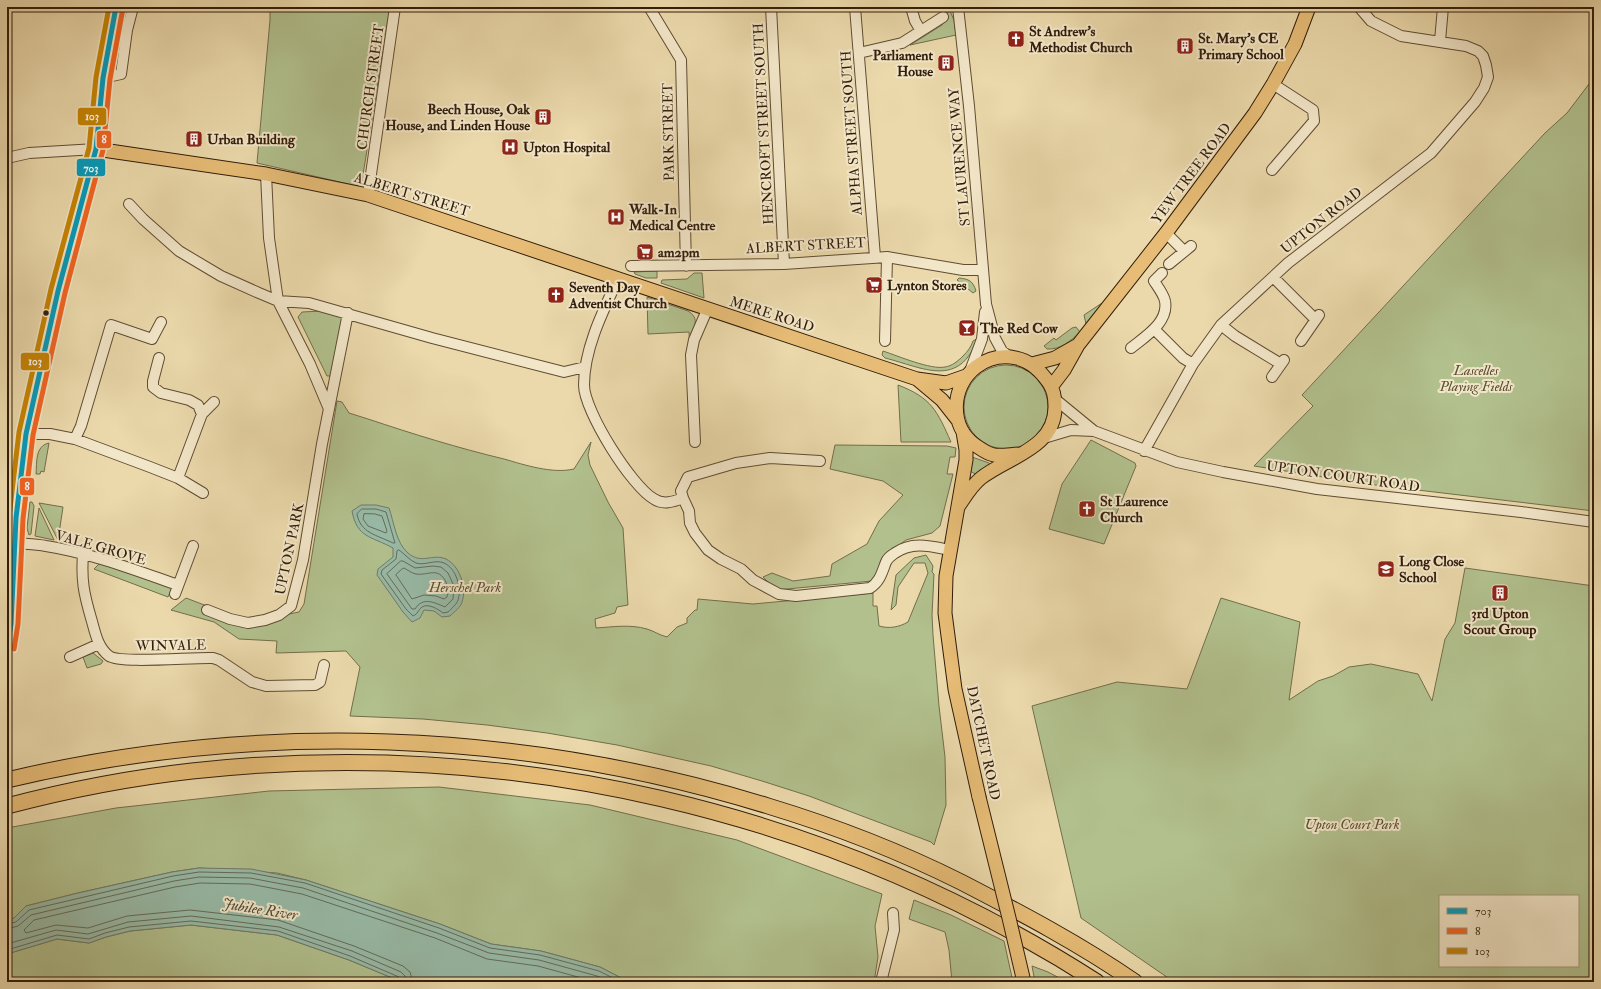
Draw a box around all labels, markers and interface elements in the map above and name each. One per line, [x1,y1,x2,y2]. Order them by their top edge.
street label: CHURCH STREET [353,23,388,151]
street label: HENCROFT STREET SOUTH [750,23,777,225]
place label: St Andrew's Methodist Church [1028,23,1133,56]
church icon: St Andrew's Methodist Church [1006,29,1026,49]
place label: St. Mary's CE Primary School [1198,30,1284,64]
building icon: St. Mary's CE Primary School [1175,36,1195,56]
place label: Parliament House [873,47,933,80]
street label: ALPHA STREET SOUTH [837,50,866,217]
building icon: Parliament House [936,53,956,73]
street label: PARK STREET [659,82,678,181]
street label: ST LAURENCE WAY [945,87,974,227]
place label: Beech House, Oak House, and Linden House [385,101,530,134]
line badge: 103 [77,107,107,126]
building icon: Beech House, Oak House, and Linden House [533,107,553,127]
text: 103 [85,110,99,123]
street label: YEW TREE ROAD [1148,120,1235,227]
building icon: Urban Building [184,129,204,149]
line badge: 8 [96,130,112,149]
place label: Urban Building [207,131,296,149]
text: 8 [101,133,107,146]
hospital icon: Upton Hospital [500,137,520,157]
place label: Upton Hospital [523,139,611,157]
line badge: 703 [76,158,106,177]
text: 703 [84,162,98,175]
street label: ALBERT STREET [351,169,472,220]
street label: UPTON ROAD [1277,183,1365,257]
place label: Walk-In Medical Centre [628,201,716,234]
hospital icon: Walk-In Medical Centre [606,207,626,227]
street label: ALBERT STREET [745,234,867,257]
supermarket icon: am2pm [635,242,655,262]
place label: am2pm [658,244,700,262]
supermarket icon: Lynton Stores [864,275,884,295]
place label: Lynton Stores [887,277,967,295]
place label: Seventh Day Adventist Church [568,279,668,312]
church icon: Seventh Day Adventist Church [546,285,566,305]
street label: MERE ROAD [727,293,816,336]
unlabelled marker [41,308,51,318]
bar icon: The Red Cow [957,318,977,338]
place label: The Red Cow [979,320,1059,337]
line badge: 103 [20,352,50,371]
text: 103 [28,355,42,368]
park label: Lascelles Playing Fields [1439,362,1514,395]
street label: UPTON COURT ROAD [1265,457,1421,496]
line badge: 8 [19,477,35,496]
text: 8 [24,480,30,493]
place label: St Laurence Church [1100,493,1168,526]
church icon: St Laurence Church [1077,499,1097,519]
street label: UPTON PARK [271,501,308,597]
street label: VALE GROVE [53,526,148,569]
place label: Long Close School [1399,553,1464,586]
school or university icon: Long Close School [1376,559,1396,579]
park label: Herschel Park [428,579,502,596]
building icon: 3rd Upton Scout Group [1490,583,1510,603]
place label: 3rd Upton Scout Group [1464,605,1536,639]
street label: WINVALE [134,636,207,655]
street label: DATCHET ROAD [963,684,1004,802]
park label: Upton Court Park [1305,816,1400,833]
water label: Jubilee River [221,894,300,925]
legend [1439,895,1579,967]
text: 703 [1475,904,1491,919]
text: 8 [1475,924,1481,939]
text: 103 [1475,944,1490,959]

